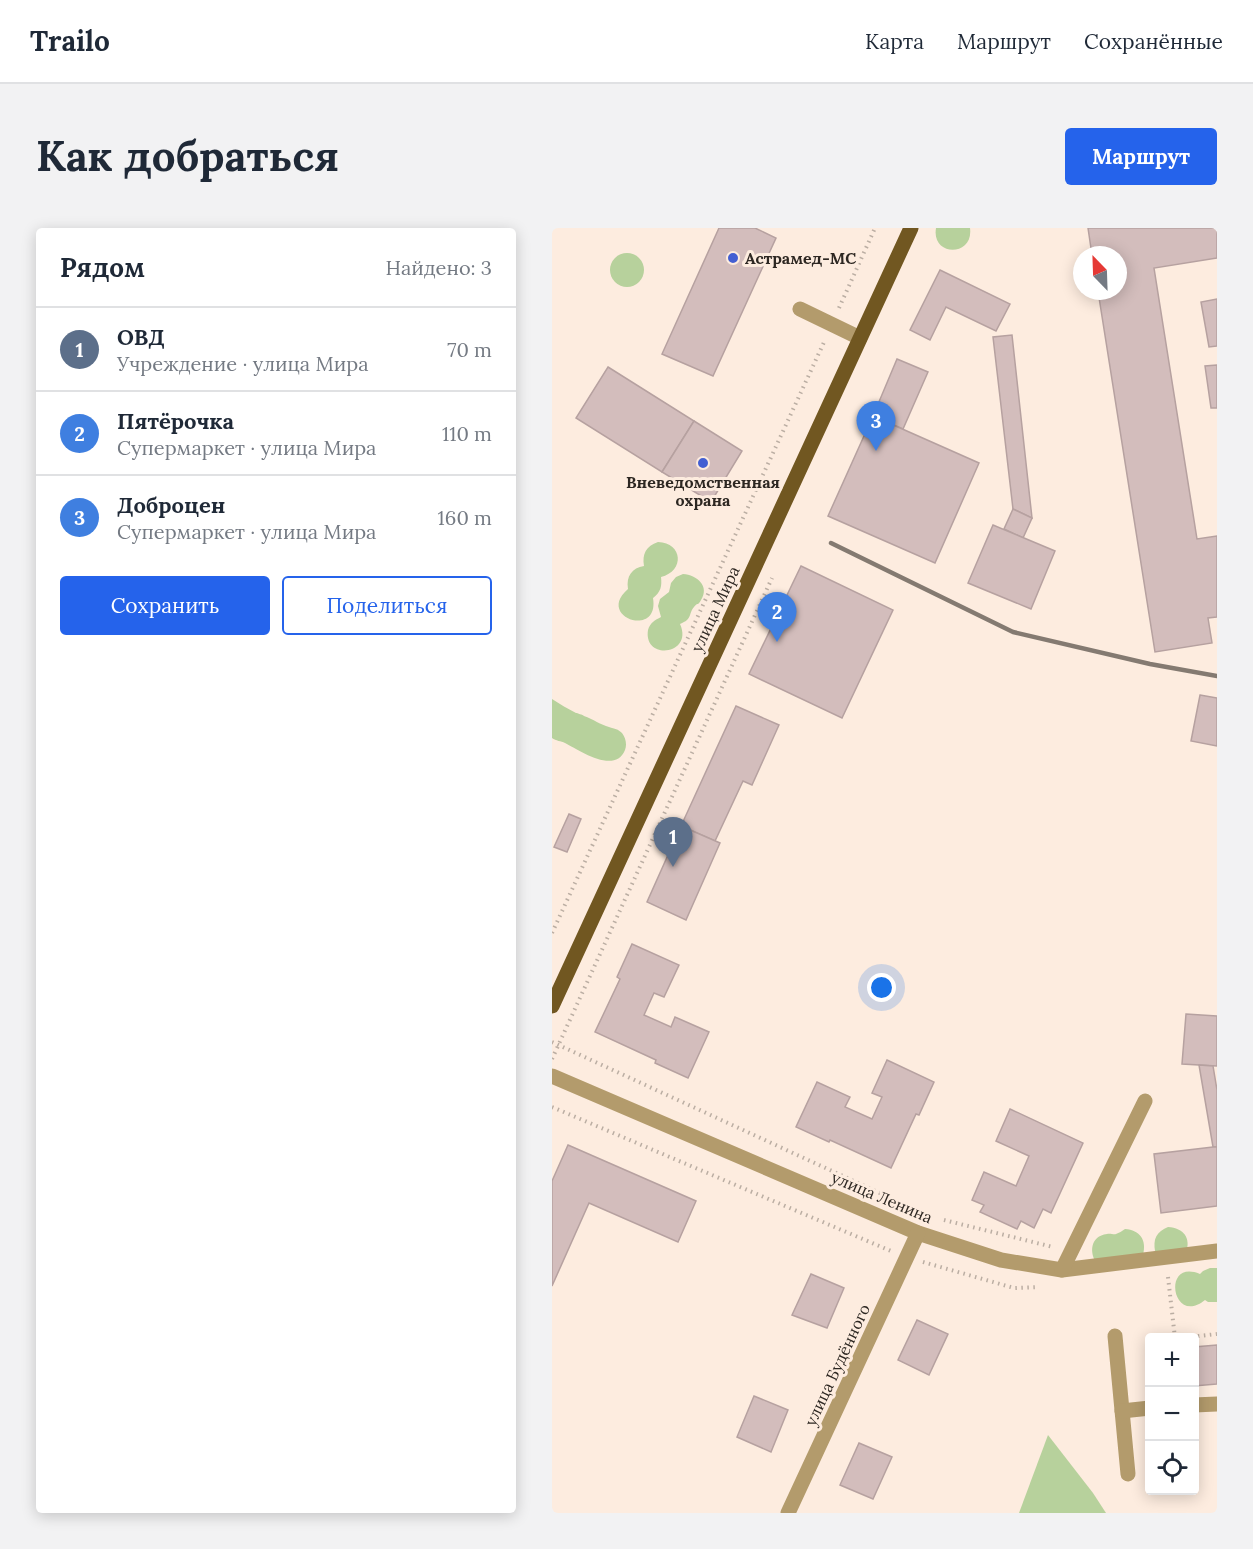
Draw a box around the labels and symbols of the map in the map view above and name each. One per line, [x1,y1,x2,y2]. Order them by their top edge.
north arrow [1073,246,1127,300]
place label: Астрамед-МС [745,248,856,268]
marker: Астрамед-МС [726,251,740,265]
pin: 3 [856,402,896,451]
marker: Вневедомственная охрана [696,456,710,470]
place label: Вневедомственная охрана [626,472,780,510]
street label: улица Мира [686,563,744,655]
pin: 2 [758,592,796,642]
pin: 1 [654,818,692,867]
your location [867,973,896,1002]
street label: улица Ленина [828,1167,936,1227]
street label: улица Будённого [800,1301,874,1429]

